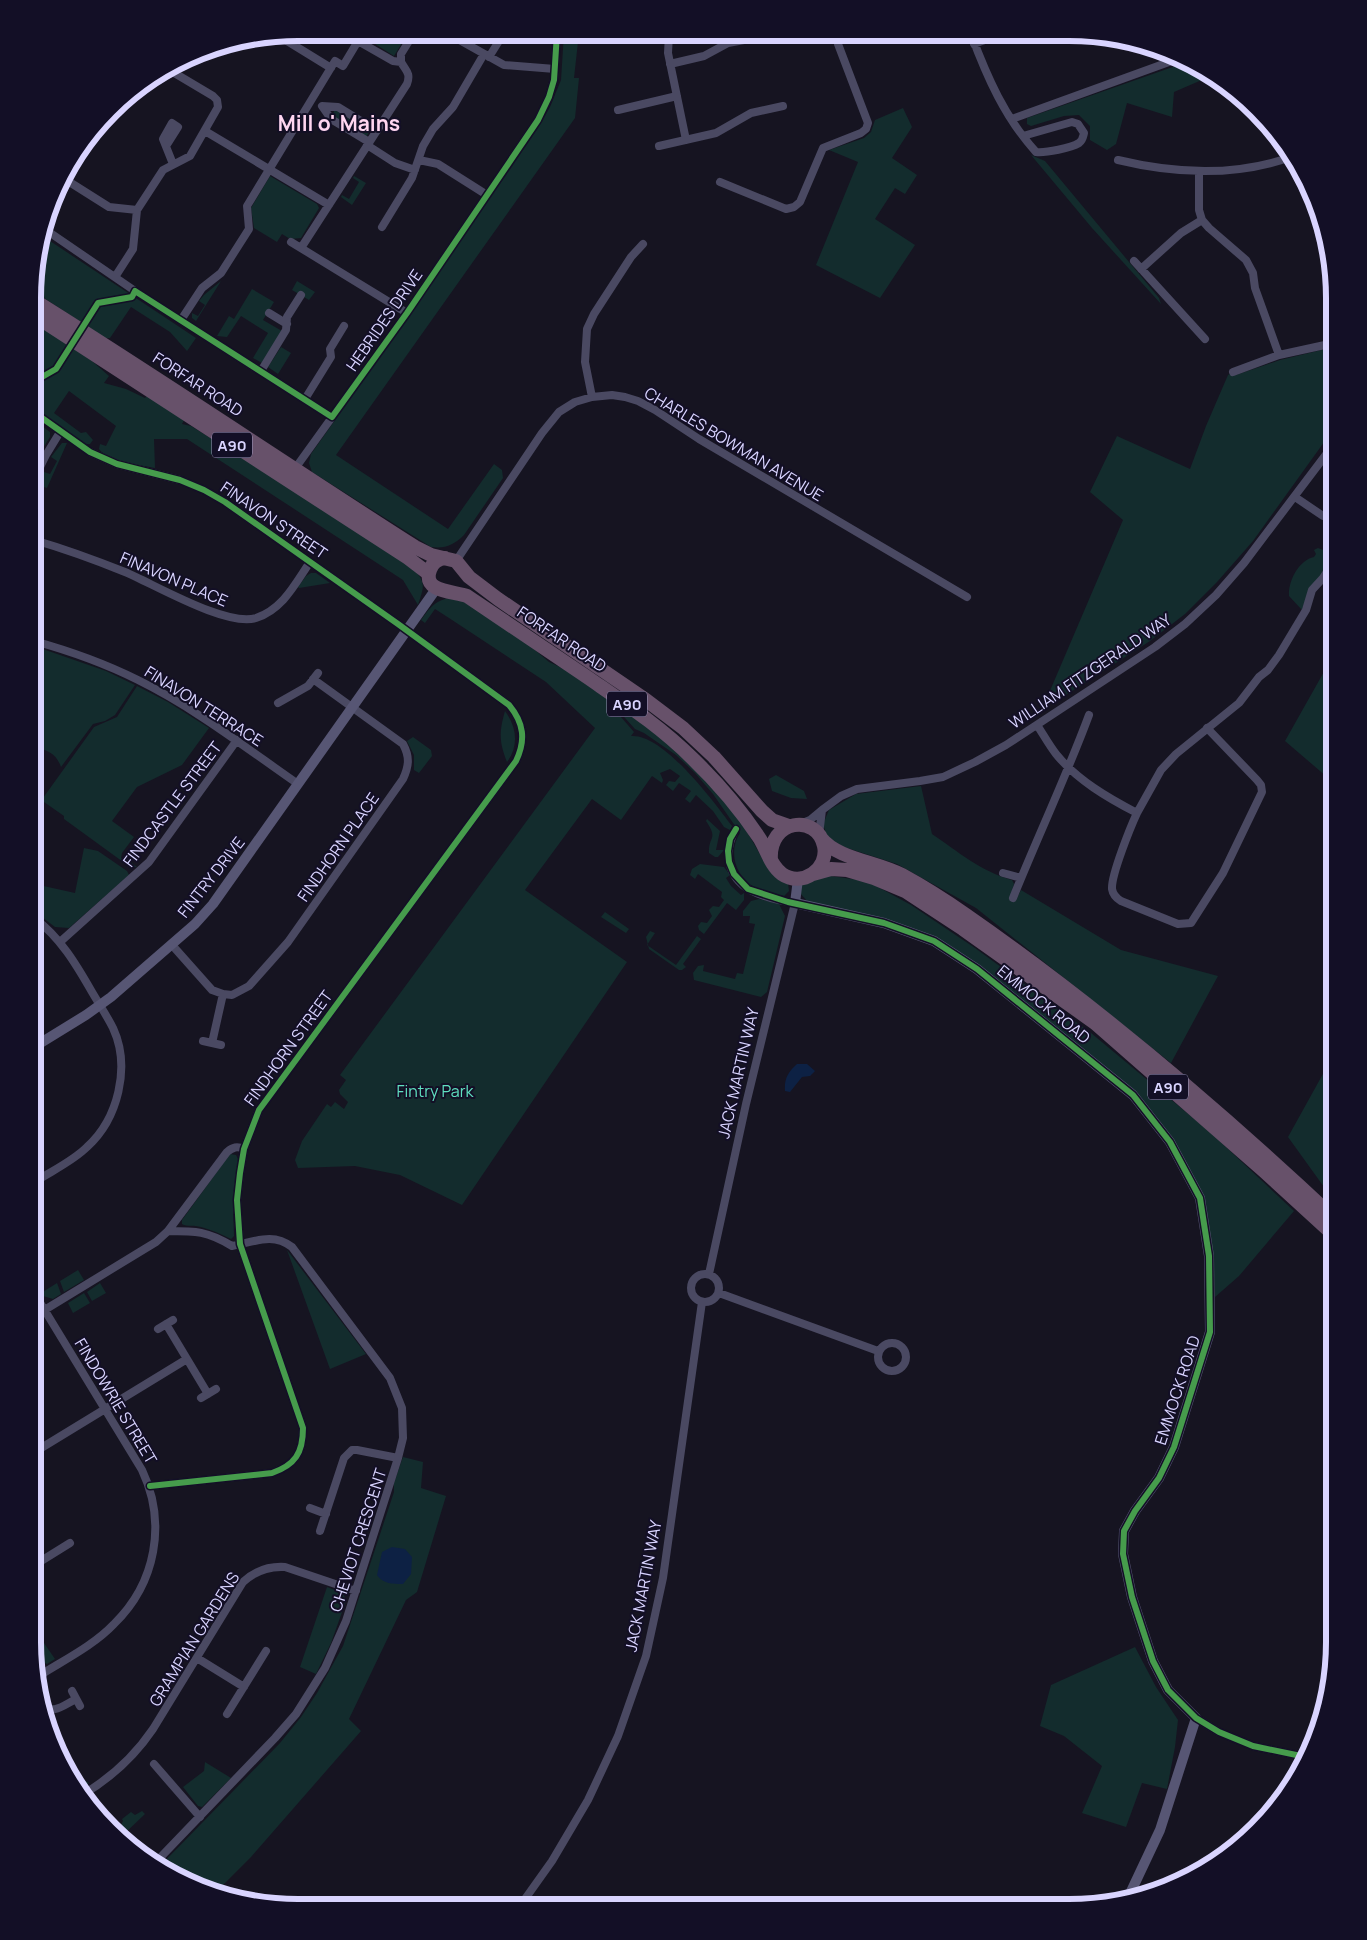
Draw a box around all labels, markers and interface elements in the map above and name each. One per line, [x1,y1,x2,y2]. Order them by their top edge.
district label: Mill o' Mains [278,109,400,137]
street label: HEBRIDES DRIVE [341,265,427,375]
street label: FORFAR ROAD [149,347,248,421]
street label: CHARLES BOWMAN AVENUE [640,382,828,506]
road number: A90 [212,432,252,458]
street label: FINAVON STREET [216,476,332,564]
street label: FINAVON PLACE [117,546,231,612]
street label: FORFAR ROAD [513,601,611,677]
street label: WILLIAM FITZGERALD WAY [1005,608,1176,734]
street label: FINAVON TERRACE [140,661,268,751]
road number: A90 [607,692,647,716]
street label: FINDCASTLE STREET [118,736,227,871]
street label: FINDHORN PLACE [292,788,384,906]
street label: FINTRY DRIVE [172,832,250,922]
street label: EMMOCK ROAD [993,960,1095,1048]
street label: FINDHORN STREET [239,986,338,1110]
street label: JACK MARTIN WAY [712,1005,764,1141]
road number: A90 [1148,1074,1188,1100]
park label: Fintry Park [397,1080,475,1102]
street label: EMMOCK ROAD [1149,1332,1205,1447]
street label: FINDOWRIE STREET [70,1334,162,1468]
street label: CHEVIOT CRESCENT [324,1465,392,1615]
street label: JACK MARTIN WAY [619,1518,667,1654]
street label: GRAMPIAN GARDENS [144,1568,244,1710]

